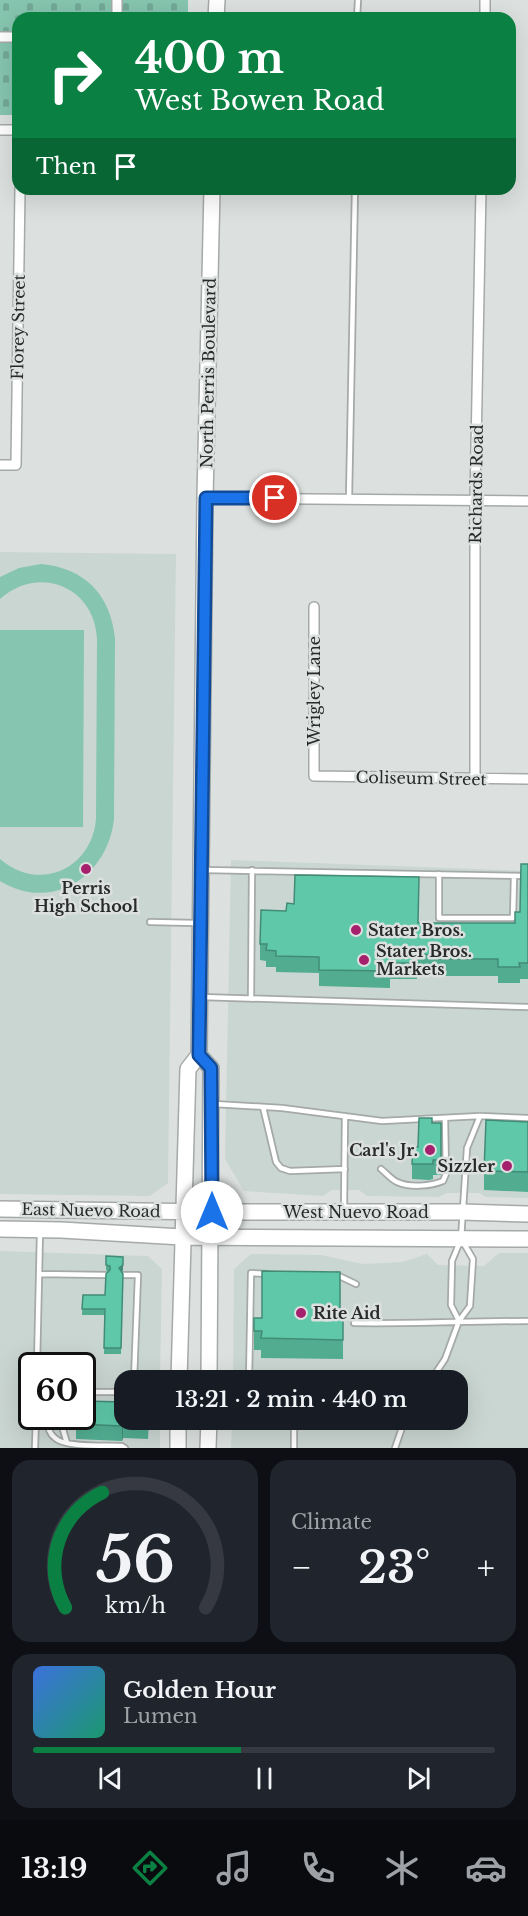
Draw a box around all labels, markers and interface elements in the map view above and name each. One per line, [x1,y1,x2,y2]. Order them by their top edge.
text: 400 m [135,32,284,84]
icon: right [36,36,114,114]
text: West Bowen Road [135,84,384,117]
icon: arrive [109,150,142,183]
text: Then [36,153,97,180]
street label: Florey Street [7,274,29,380]
street label: North Perris Boulevard [196,278,220,468]
street label: Richards Road [465,424,487,544]
pin [249,472,300,523]
icon: arrive [258,481,291,514]
street label: Wrigley Lane [304,636,324,747]
street label: Coliseum Street [355,767,487,789]
marker: Perris High School [79,862,93,876]
place label: Perris High School [34,878,138,916]
place label: Stater Bros. [368,920,464,940]
marker: Stater Bros. [349,923,363,937]
place label: Stater Bros. Markets [376,941,472,979]
marker: Stater Bros. Markets [357,953,371,967]
place label: Carl's Jr. [349,1140,418,1160]
marker: Carl's Jr. [423,1143,437,1157]
place label: Sizzler [437,1156,495,1176]
marker: Sizzler [500,1159,514,1173]
position arrow [180,1180,244,1244]
street label: East Nuevo Road [21,1199,161,1221]
street label: West Nuevo Road [282,1202,429,1222]
place label: Rite Aid [313,1303,381,1323]
marker: Rite Aid [294,1306,308,1320]
speed limit sign: 60 [18,1352,96,1430]
text: 13:21 · 2 min · 440 m [175,1386,407,1413]
text: Climate [291,1510,372,1534]
text: 56 [95,1521,175,1599]
text: 23° [358,1539,431,1595]
text: − [291,1547,312,1588]
text: + [477,1547,495,1588]
text: km/h [105,1592,166,1619]
text: Golden Hour [123,1677,276,1704]
text: Lumen [123,1704,198,1728]
icon: previous [94,1762,127,1795]
icon: pause [248,1762,281,1795]
icon: next [402,1762,435,1795]
icon: directions [129,1847,171,1889]
icon: music [213,1847,255,1889]
icon: phone [297,1847,339,1889]
icon: climate [381,1847,423,1889]
icon: car [465,1847,507,1889]
text: 13:19 [21,1852,88,1885]

